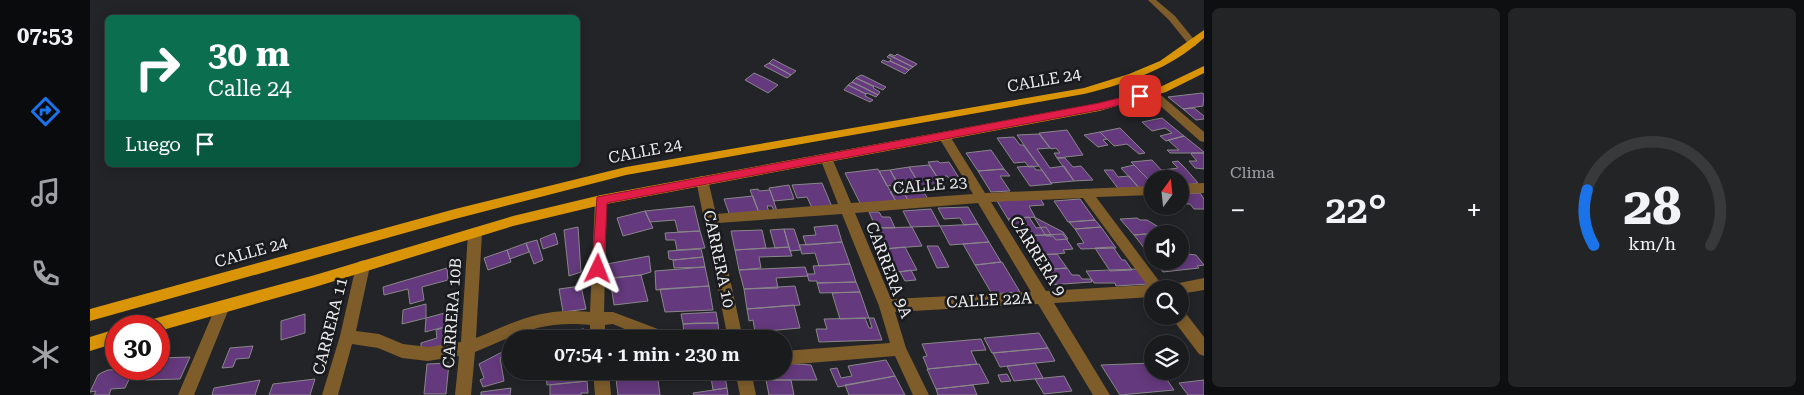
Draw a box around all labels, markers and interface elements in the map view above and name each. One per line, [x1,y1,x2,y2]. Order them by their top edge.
text: 07:53 [17,23,73,48]
text: 30 m [208,34,290,75]
icon: right [125,35,190,100]
street label: CALLE 24 [1006,64,1082,96]
pin [1119,75,1161,117]
text: Calle 24 [208,76,292,101]
icon: arrive [1126,82,1154,110]
icon: directions [28,94,63,129]
icon: arrive [191,130,219,158]
text: Luego [125,133,181,156]
street label: CALLE 24 [607,135,684,167]
text: Clima [1230,163,1275,182]
north arrow [1144,170,1189,215]
map controls [1144,170,1189,380]
street label: CALLE 23 [892,172,968,198]
icon: music [28,175,63,210]
text: 28 [1623,176,1681,237]
text: 22° [1325,188,1387,232]
text: − [1230,194,1246,227]
text: + [1466,194,1482,227]
street label: CARRERA 10 [699,208,739,310]
street label: CARRERA 9 [1006,213,1070,299]
street label: CARRERA 9A [862,219,916,322]
button: sound [1144,225,1189,270]
street label: CALLE 24 [212,233,290,271]
text: km/h [1628,233,1676,254]
position arrow [571,242,623,294]
icon: phone [28,256,63,291]
street label: CARRERA 10B [439,257,465,369]
street label: CARRERA 11 [309,275,351,377]
button: search [1144,280,1189,325]
street label: CALLE 22A [946,288,1033,312]
speed limit sign: 30 [105,315,170,380]
button: layers [1144,335,1189,380]
icon: climate [28,337,63,372]
text: 07:54 · 1 min · 230 m [554,343,740,366]

